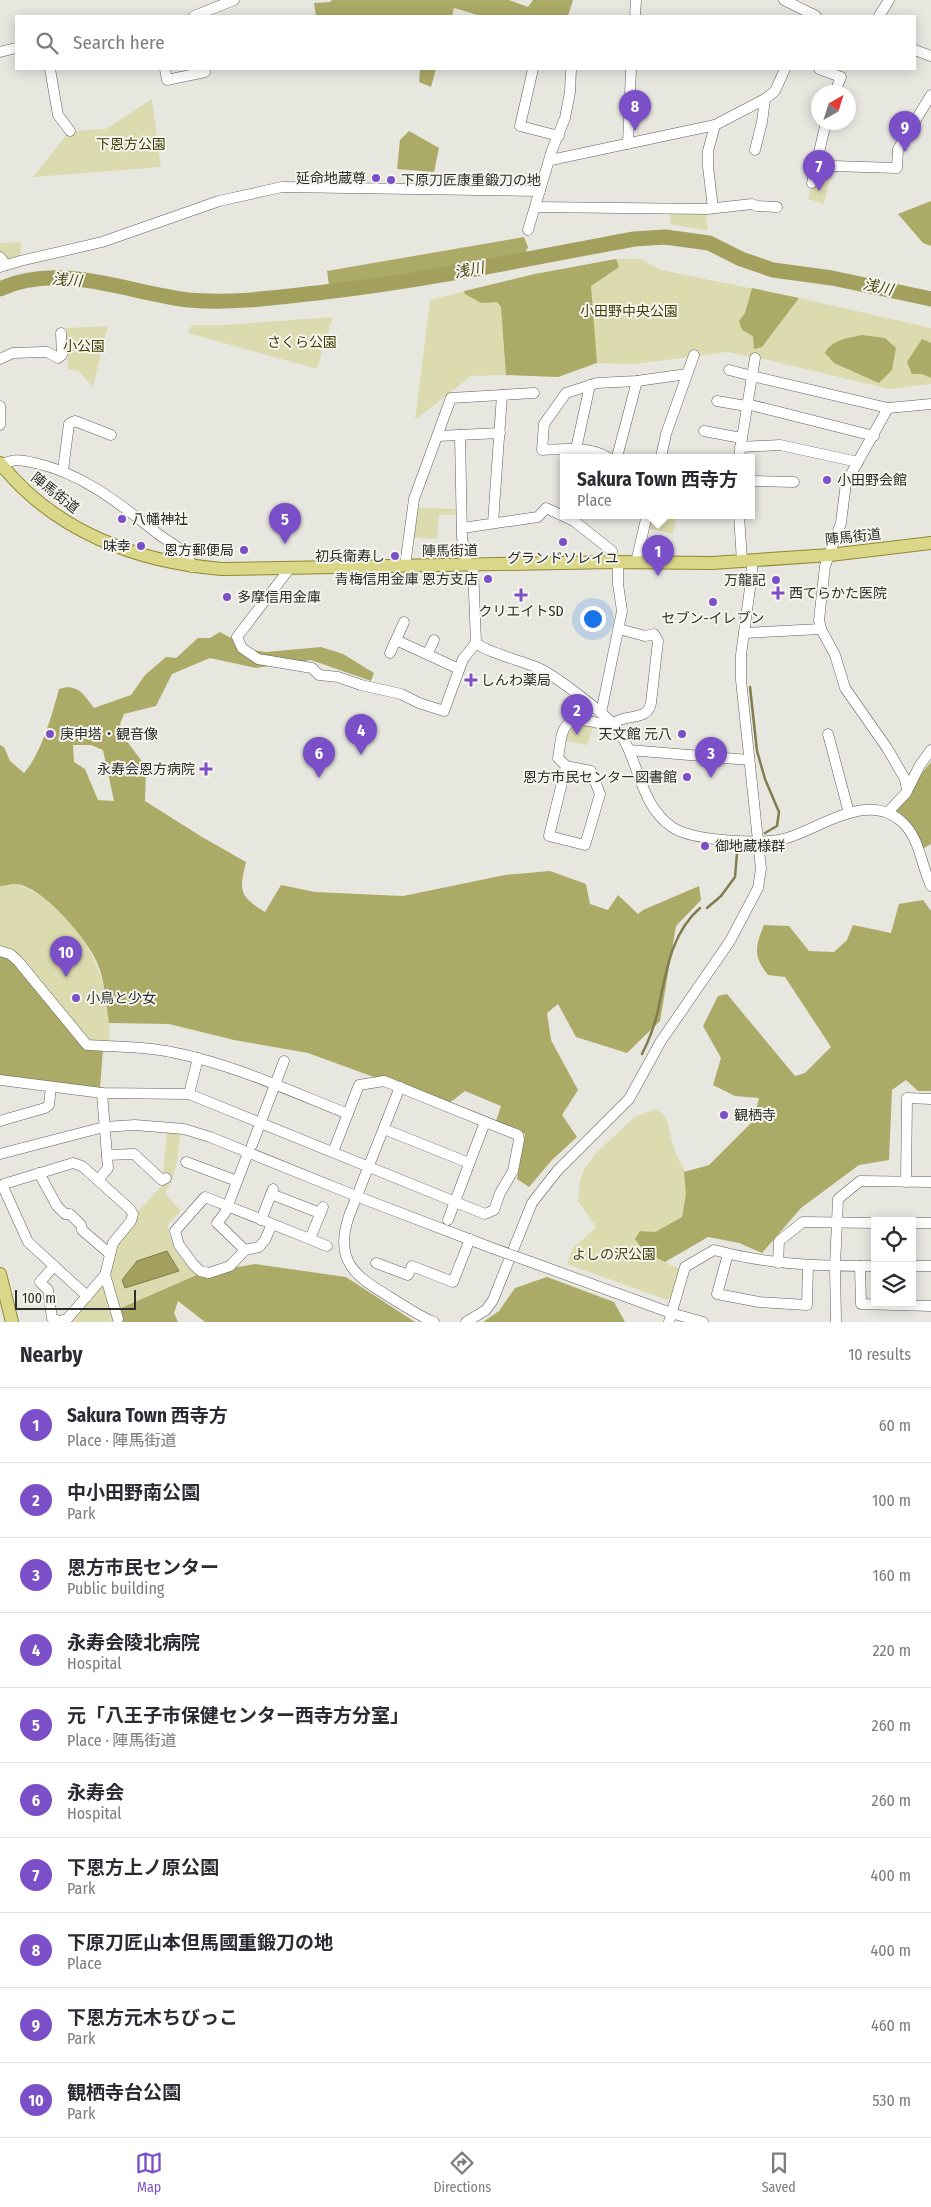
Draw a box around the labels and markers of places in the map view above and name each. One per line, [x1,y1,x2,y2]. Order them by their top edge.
pin: 8 [619,90,651,131]
pin: 9 [889,111,921,152]
pin: 7 [803,150,835,191]
place label: 延命地蔵尊 [296,170,366,187]
marker: 延命地蔵尊 [370,172,382,184]
place label: 下原刀匠康重鍛刀の地 [401,172,541,189]
marker: 下原刀匠康重鍛刀の地 [385,174,397,186]
place label: 小田野会館 [837,472,907,489]
marker: 小田野会館 [821,474,833,486]
pin: 5 [269,503,301,544]
place label: 八幡神社 [132,511,188,528]
marker: 八幡神社 [116,513,128,525]
pin: 1 [642,535,674,576]
marker: グランドソレイユ [557,536,569,548]
place label: 味幸 [103,538,131,555]
marker: 味幸 [135,540,147,552]
place label: 恩方郵便局 [164,542,234,559]
marker: 恩方郵便局 [238,544,250,556]
place label: 初兵衛寿し [315,548,385,565]
marker: 初兵衛寿し [389,550,401,562]
place label: グランドソレイユ [507,550,619,567]
place label: 青梅信用金庫 恩方支店 [335,571,478,588]
place label: 万龍記 [724,572,766,589]
marker: 青梅信用金庫 恩方支店 [482,573,494,585]
marker: 万龍記 [770,574,782,586]
place label: 西てらかた医院 [789,585,887,602]
marker: 西てらかた医院 [771,586,785,600]
place label: 多摩信用金庫 [237,589,321,606]
marker: クリエイトSD [515,589,527,601]
marker: 多摩信用金庫 [221,591,233,603]
marker: セブン-イレブン [707,596,719,608]
place label: クリエイトSD [478,603,564,620]
place label: セブン-イレブン [661,610,765,627]
place label: しんわ薬局 [481,672,551,689]
marker: しんわ薬局 [465,674,477,686]
pin: 2 [561,694,593,735]
pin: 4 [345,714,377,755]
place label: 庚申塔・観音像 [60,726,158,743]
place label: 天文館 元八 [599,726,672,743]
marker: 庚申塔・観音像 [44,728,56,740]
marker: 天文館 元八 [676,728,688,740]
pin: 6 [303,737,335,778]
pin: 3 [695,737,727,778]
place label: 永寿会恩方病院 [97,761,195,778]
marker: 永寿会恩方病院 [199,762,213,776]
place label: 恩方市民センター図書館 [523,769,677,786]
marker: 恩方市民センター図書館 [681,771,693,783]
place label: 御地蔵様群 [715,838,785,855]
marker: 御地蔵様群 [699,840,711,852]
pin: 10 [50,936,82,977]
place label: 小鳥と少女 [86,990,156,1007]
marker: 小鳥と少女 [70,992,82,1004]
place label: 観栖寺 [734,1107,776,1124]
marker: 観栖寺 [718,1109,730,1121]

